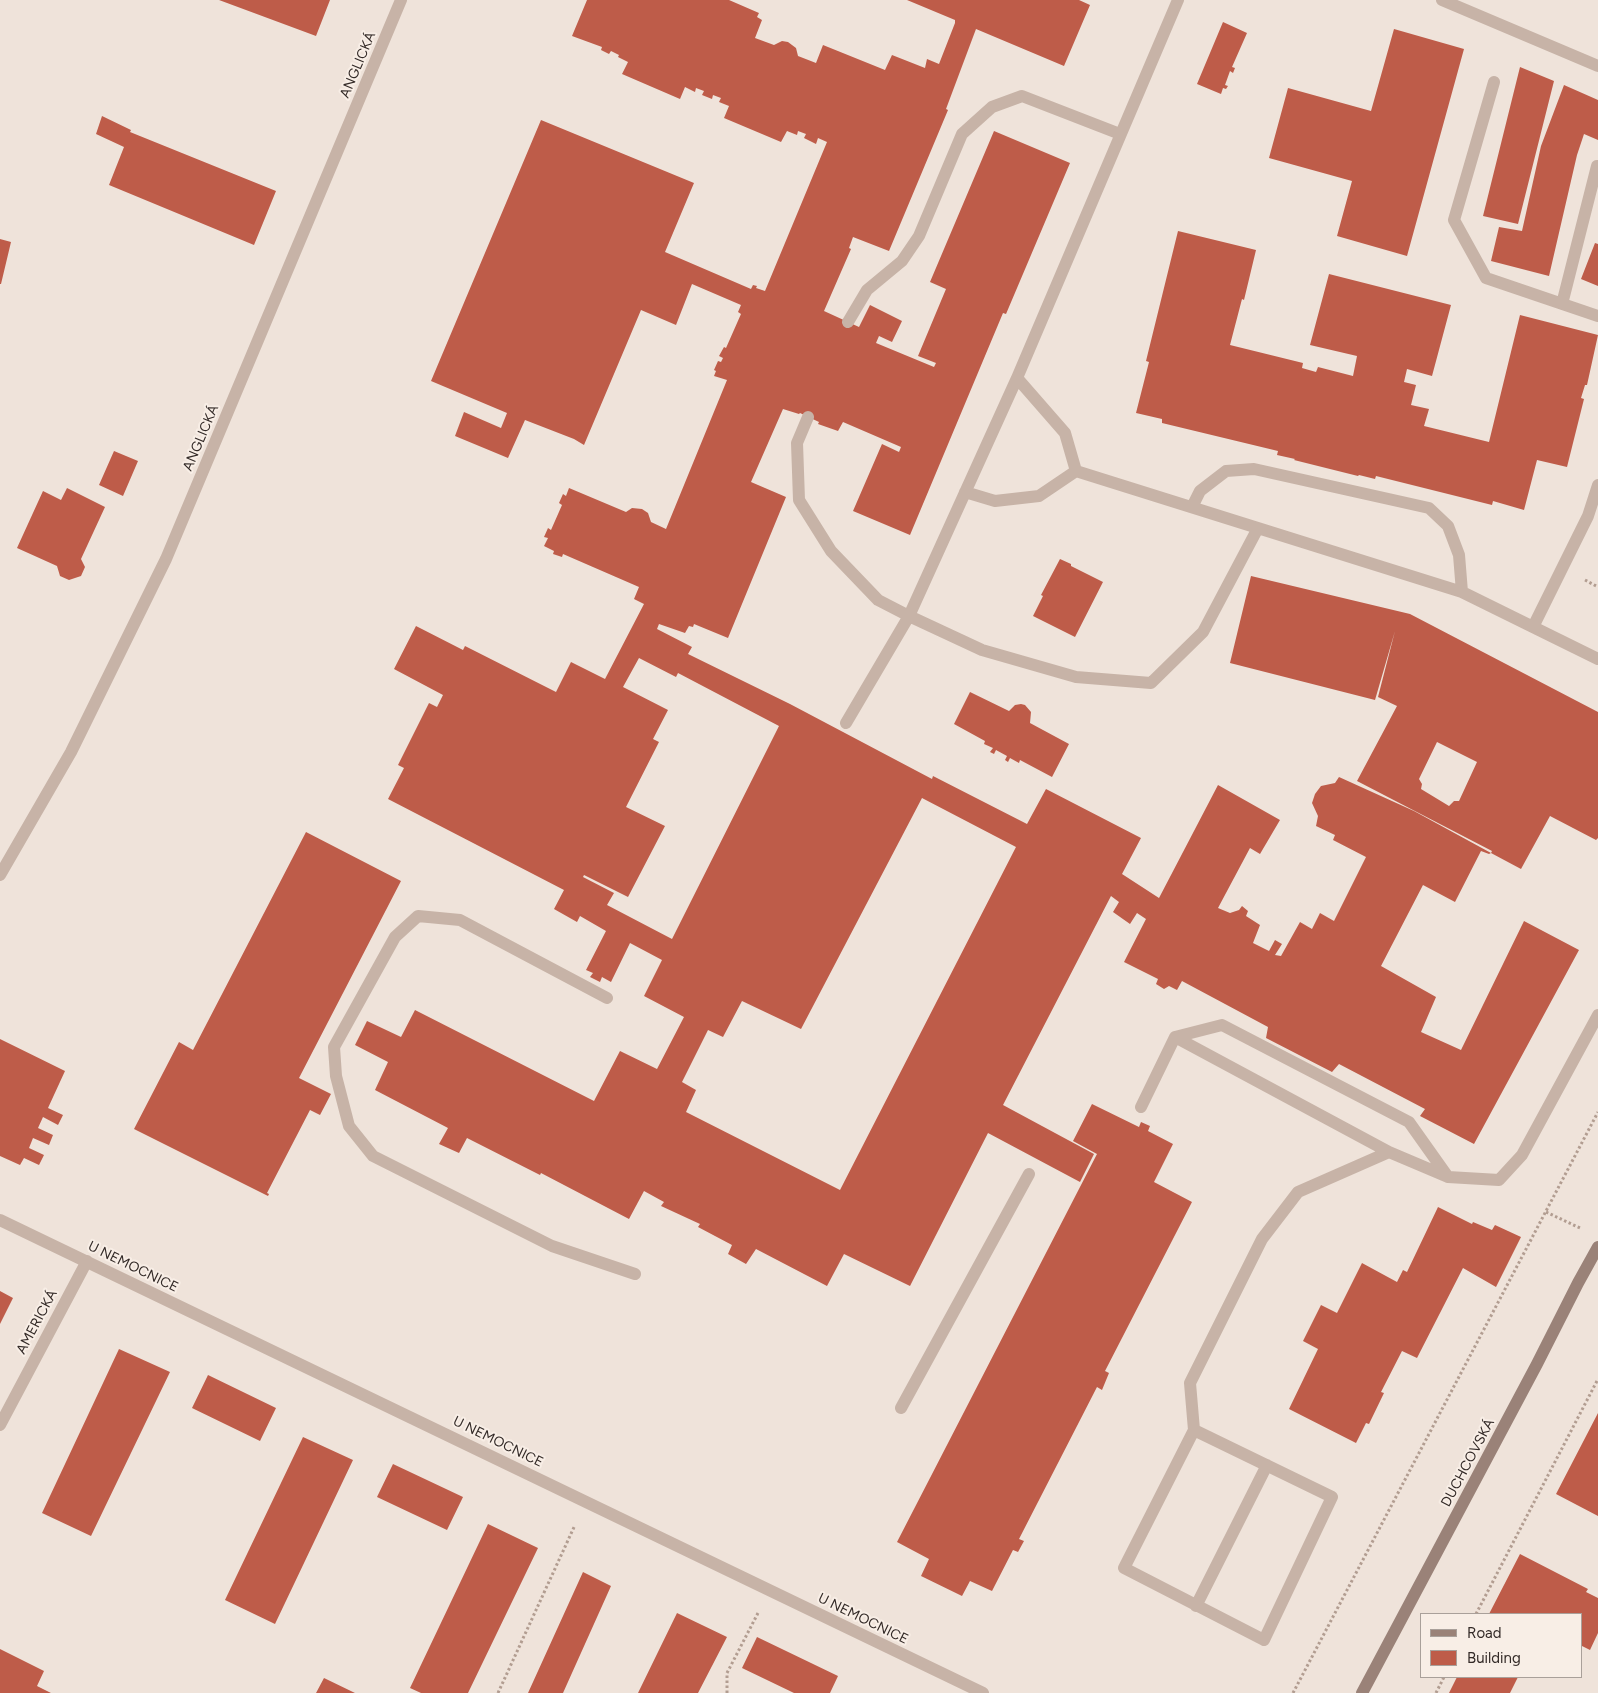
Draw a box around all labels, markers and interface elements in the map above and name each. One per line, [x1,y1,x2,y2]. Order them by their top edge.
street label: ANGLICKÁ [337,29,379,101]
street label: ANGLICKÁ [180,402,222,474]
street label: U NEMOCNICE [85,1238,181,1296]
street label: AMERICKÁ [13,1287,61,1357]
street label: U NEMOCNICE [450,1413,546,1471]
street label: DUCHCOVSKÁ [1438,1416,1498,1510]
street label: U NEMOCNICE [815,1590,911,1648]
legend [1420,1613,1583,1678]
text: Road [1467,1624,1502,1642]
text: Building [1467,1649,1521,1667]

